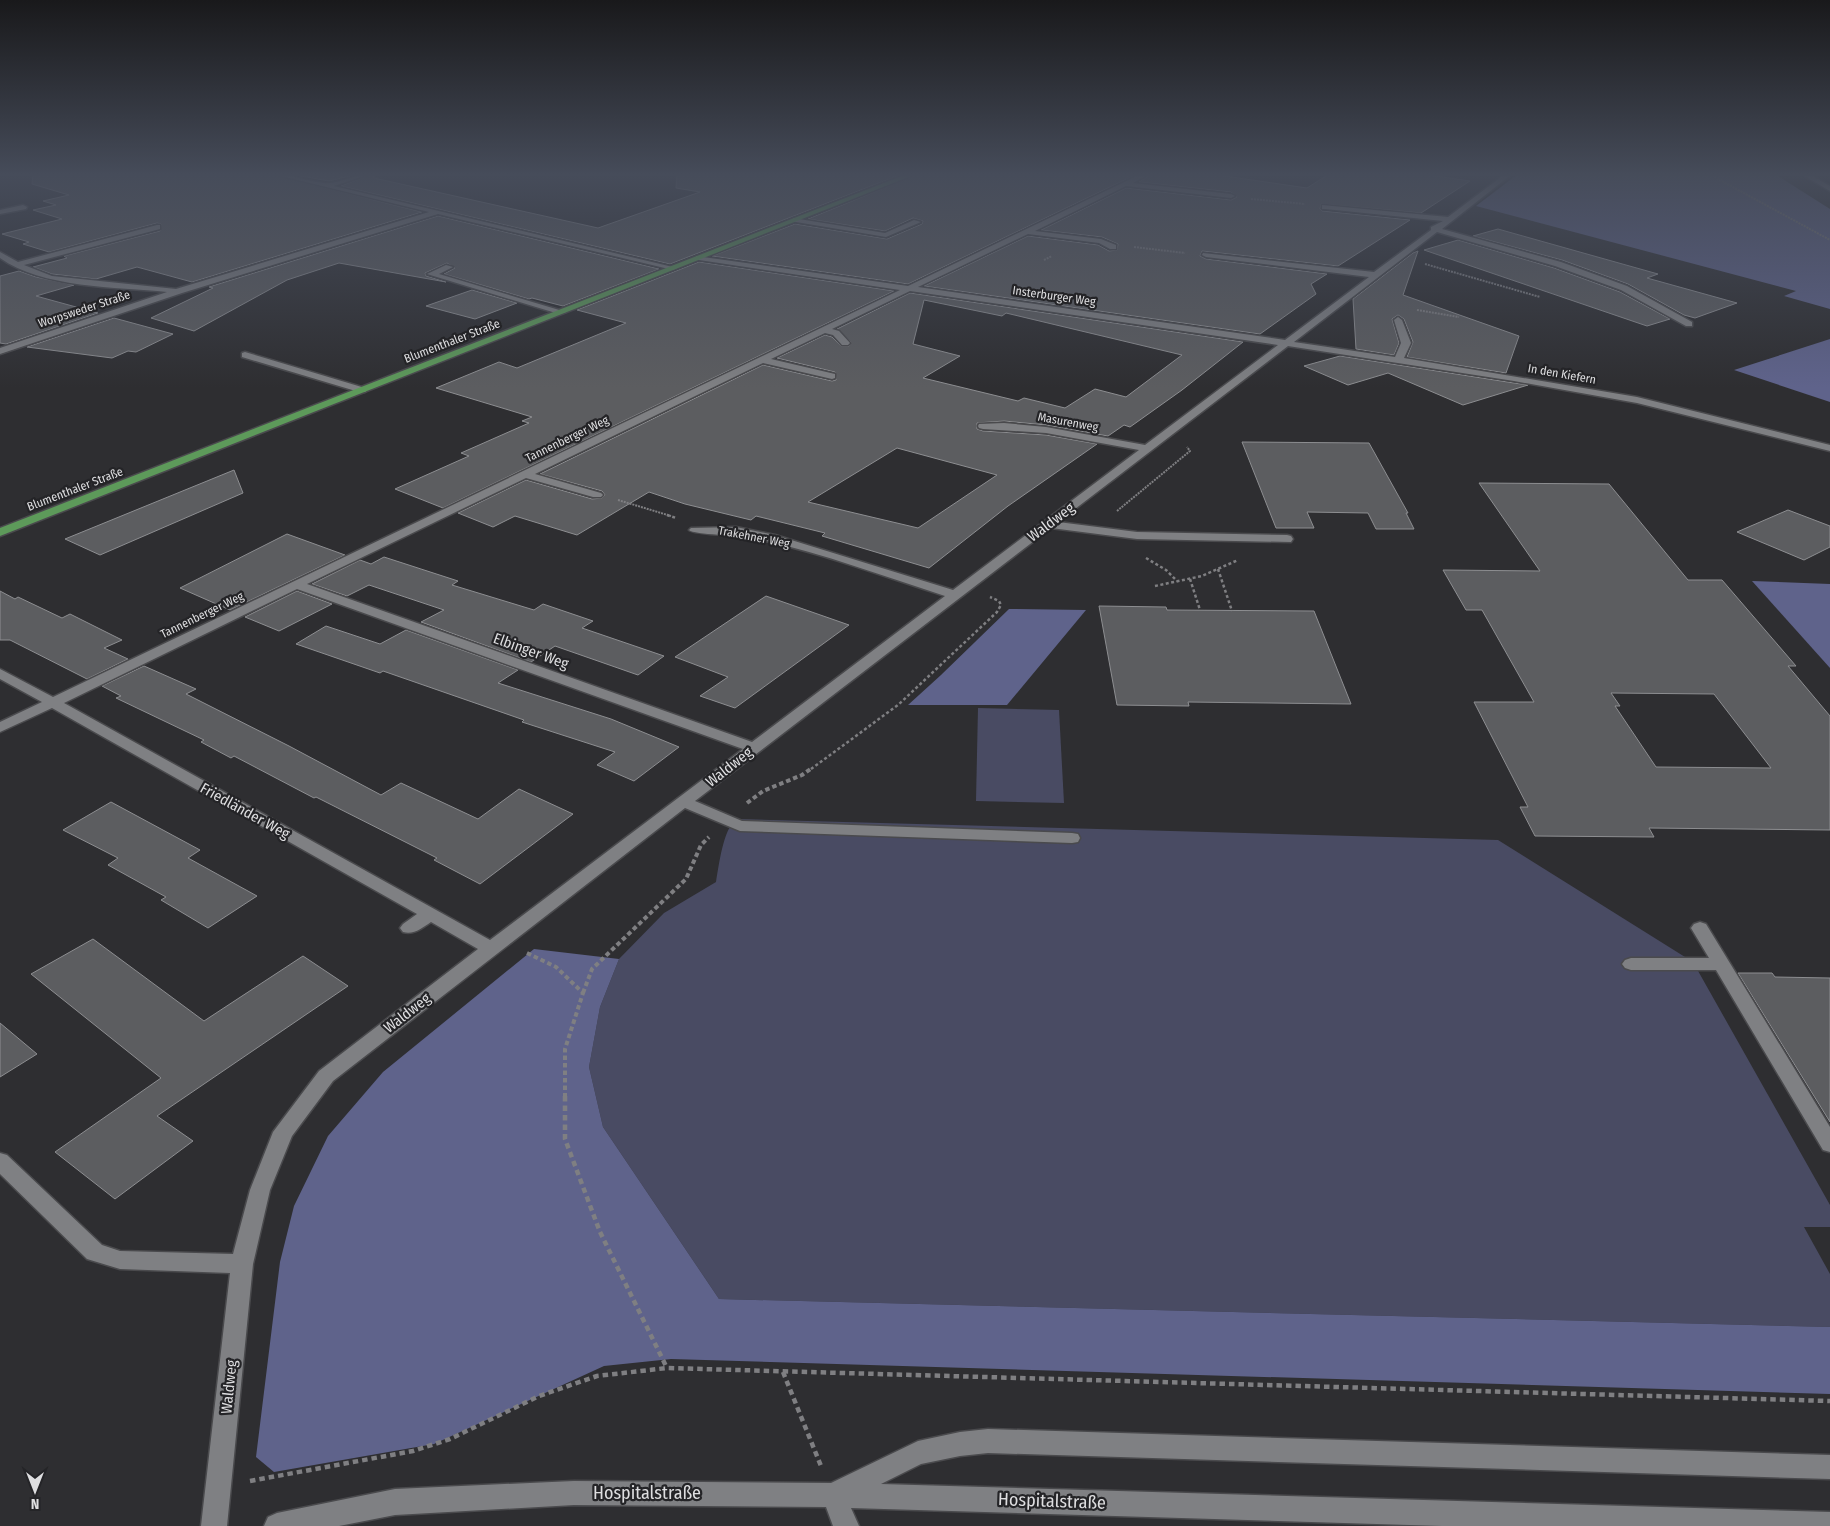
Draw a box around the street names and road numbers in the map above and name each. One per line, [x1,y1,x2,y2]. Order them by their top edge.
street label: Insterburger Weg [1011,283,1097,309]
street label: Worpsweder Straße [36,288,132,330]
street label: Blumenthaler Straße [402,316,502,366]
street label: In den Kiefern [1527,361,1597,387]
street label: Masurenweg [1037,410,1100,434]
street label: Tannenberger Weg [523,413,611,465]
street label: Blumenthaler Straße [25,464,125,514]
street label: Waldweg [1024,499,1078,545]
street label: Trakehner Weg [717,523,791,551]
street label: Tannenberger Weg [158,589,246,641]
street label: Elbinger Weg [491,629,571,673]
street label: Waldweg [702,743,756,791]
street label: Friedländer Weg [197,779,293,843]
street label: Waldweg [380,989,434,1037]
street label: Waldweg [217,1359,241,1415]
street label: Hospitalstraße [593,1482,701,1504]
street label: Hospitalstraße [998,1488,1106,1514]

